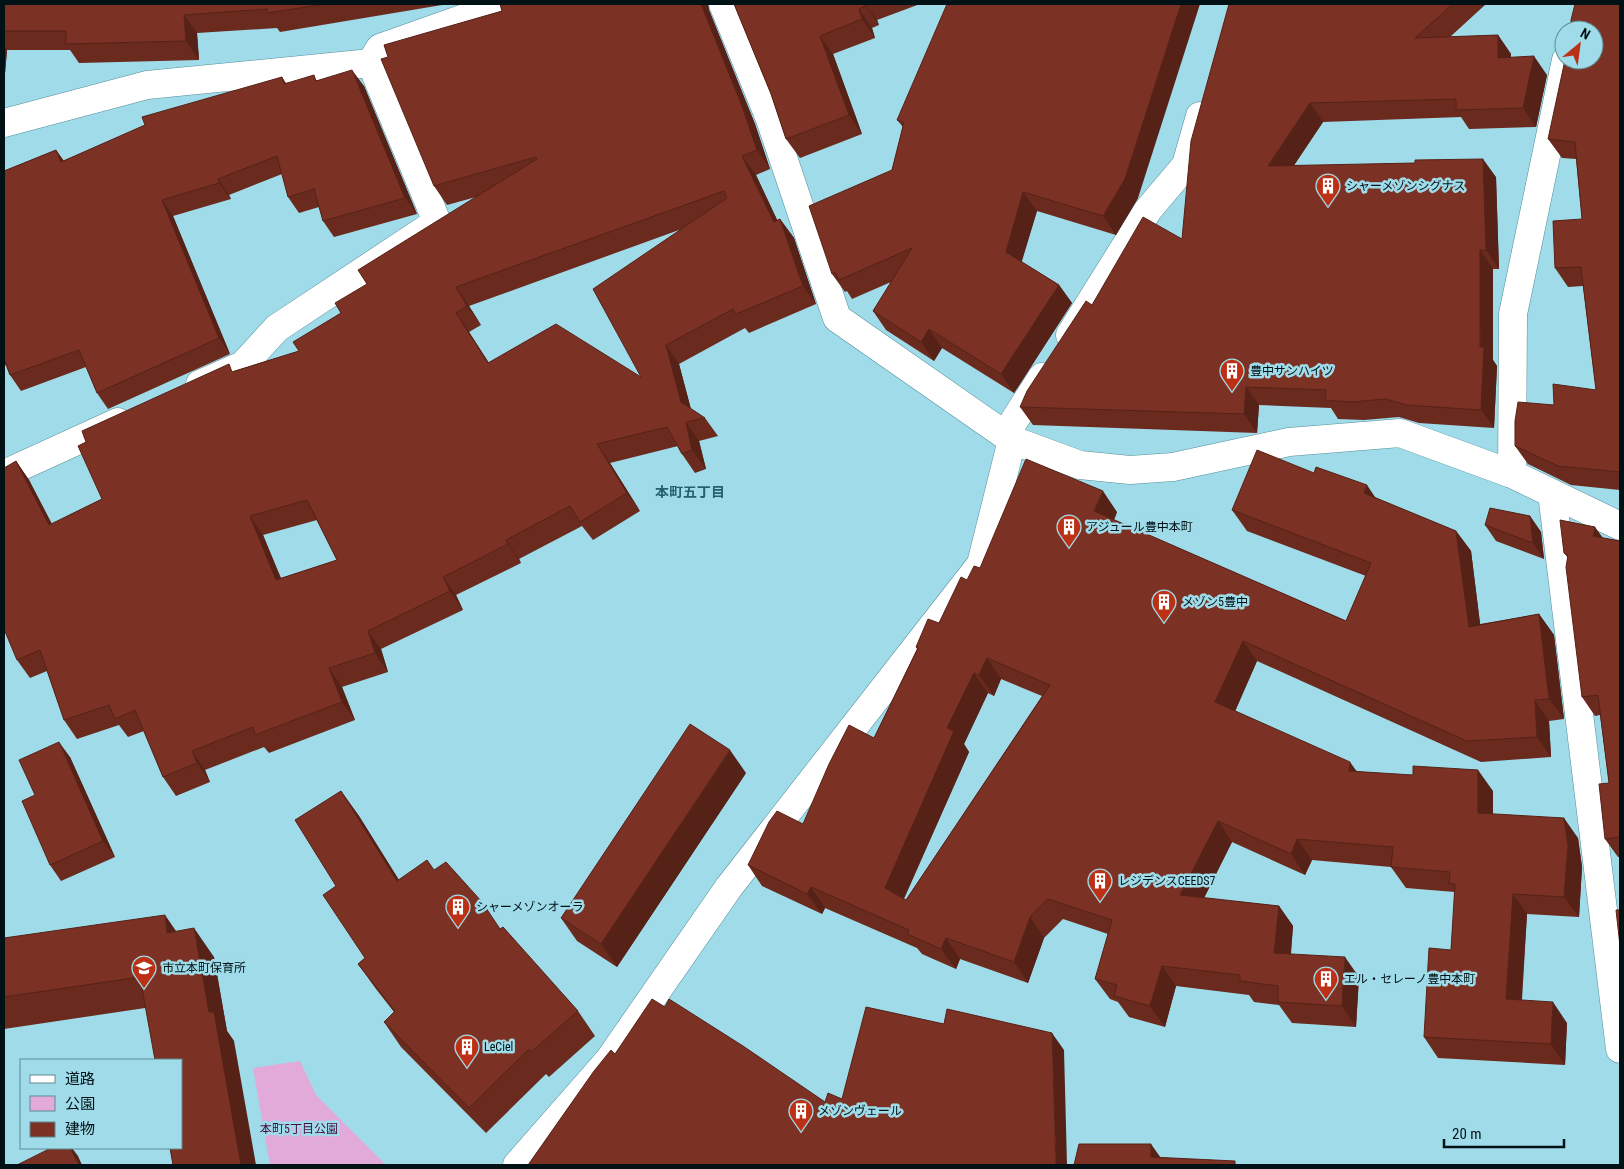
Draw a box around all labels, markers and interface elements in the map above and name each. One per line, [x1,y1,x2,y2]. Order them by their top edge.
north arrow [1554,20,1604,70]
text: N [1578,25,1593,43]
building icon: シャーメゾンシグナス [1315,173,1341,207]
place label: シャーメゾンシグナス [1346,179,1466,193]
building icon: 豊中サンハイツ [1219,358,1245,392]
place label: 豊中サンハイツ [1250,364,1334,378]
district label: 本町五丁目 [655,484,725,500]
building icon: アジュール豊中本町 [1056,514,1082,548]
place label: アジュール豊中本町 [1086,520,1193,534]
building icon: メゾン5豊中 [1151,589,1177,623]
place label: メゾン5豊中 [1182,595,1248,609]
building icon: レジデンスCEEDS7 [1087,868,1113,902]
place label: レジデンスCEEDS7 [1118,874,1216,888]
building icon: シャーメゾンオーラ [445,894,471,928]
place label: シャーメゾンオーラ [476,900,584,914]
school or university icon: 市立本町保育所 [131,955,157,989]
place label: 市立本町保育所 [162,961,246,975]
building icon: エル・セレーノ豊中本町 [1313,966,1339,1000]
place label: エル・セレーノ豊中本町 [1344,972,1475,986]
building icon: LeCiel [454,1034,480,1068]
place label: LeCiel [484,1040,513,1054]
legend [20,1059,182,1149]
text: 道路 [65,1070,95,1088]
text: 公園 [65,1095,95,1113]
building icon: メゾンヴェール [788,1098,814,1132]
place label: メゾンヴェール [818,1104,902,1118]
scale bar [1444,1116,1564,1148]
text: 建物 [65,1120,95,1138]
park label: 本町5丁目公園 [260,1122,338,1136]
text: 20 m [1452,1125,1482,1143]

